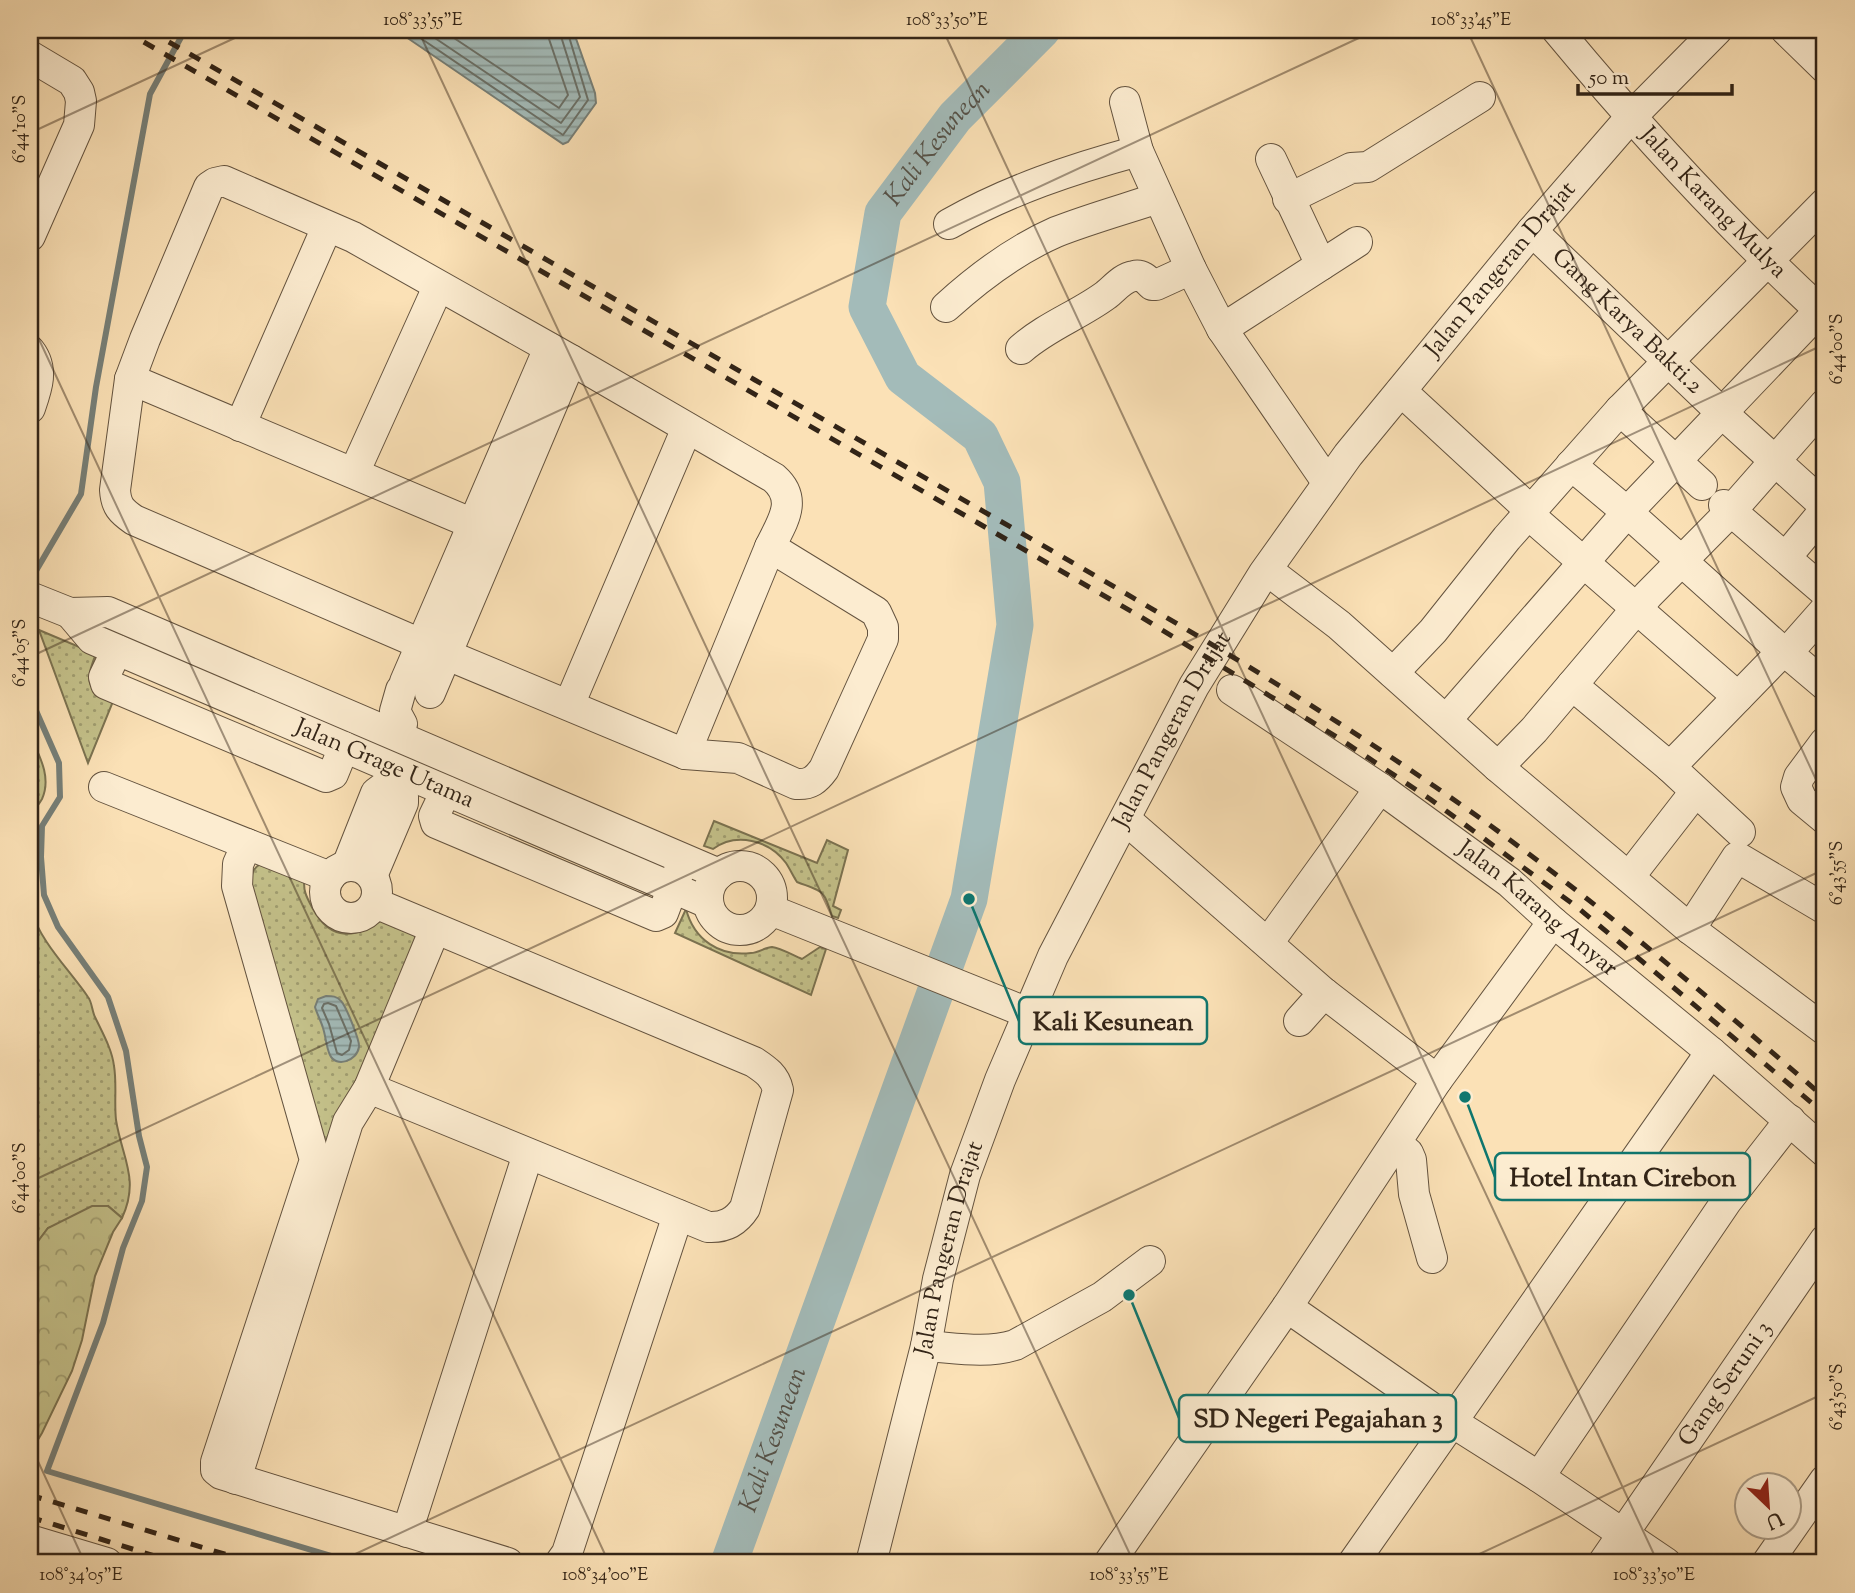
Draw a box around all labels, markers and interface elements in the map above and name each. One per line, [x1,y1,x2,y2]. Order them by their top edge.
text: 108°33'55"E [383,8,463,34]
text: 108°33'50"E [906,8,988,34]
text: 108°33'45"E [1431,8,1511,34]
scale bar [1578,52,1732,96]
text: 50 m [1588,64,1629,94]
water label: Kali Kesunean [876,72,1000,214]
text: 6°44'10"S [8,95,34,163]
street label: Jalan Karang Mulya [1630,118,1794,287]
street label: Jalan Pangeran Drajat [1416,174,1584,367]
street label: Gang Karya Bakti.2 [1543,241,1710,402]
text: 6°44'00"S [1825,313,1851,385]
text: 6°44'05"S [8,619,34,687]
street label: Jalan Pangeran Drajat [1104,625,1241,837]
street label: Jalan Grage Utama [287,710,479,818]
street label: Jalan Karang Anyar [1448,831,1625,985]
text: 6°43'55"S [1825,841,1851,905]
callout: Kali Kesunean [1019,997,1207,1044]
text: Kali Kesunean [1033,1005,1194,1042]
street label: Jalan Pangeran Drajat [907,1137,993,1362]
text: 6°44'00"S [8,1142,34,1214]
callout: Hotel Intan Cirebon [1495,1153,1750,1200]
text: Hotel Intan Cirebon [1509,1161,1737,1198]
street label: Gang Seruni 3 [1671,1315,1781,1454]
water label: Kali Kesunean [730,1362,817,1518]
text: 6°43'50"S [1825,1364,1851,1430]
callout: SD Negeri Pegajahan 3 [1179,1395,1456,1442]
text: SD Negeri Pegajahan 3 [1193,1402,1443,1439]
north arrow [1732,1470,1802,1540]
text: U [1761,1504,1787,1535]
text: 108°34'05"E [39,1563,123,1589]
text: 108°34'00"E [562,1563,648,1589]
text: 108°33'55"E [1089,1563,1169,1589]
text: 108°33'50"E [1613,1563,1695,1589]

